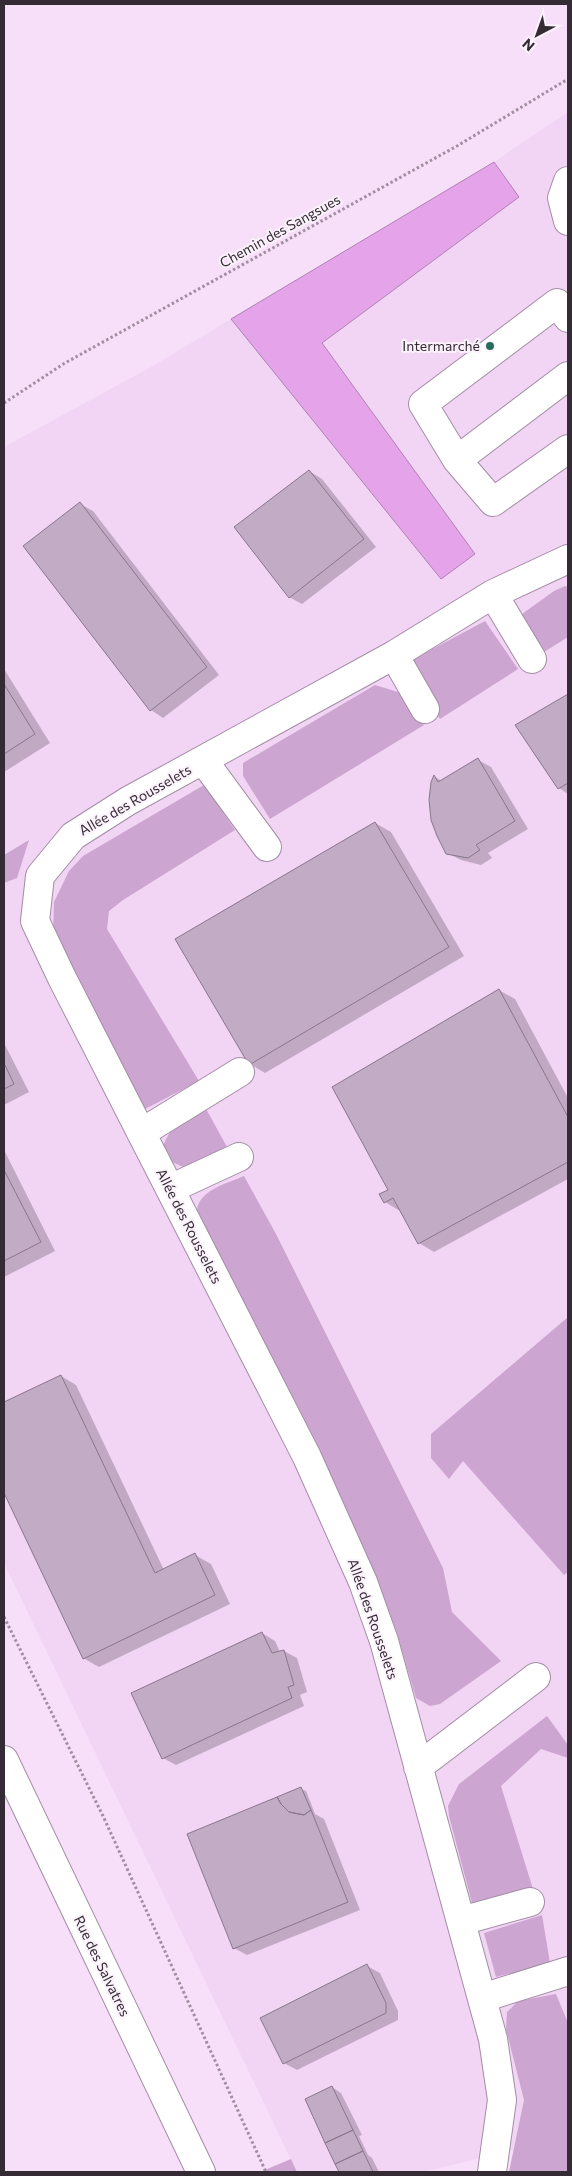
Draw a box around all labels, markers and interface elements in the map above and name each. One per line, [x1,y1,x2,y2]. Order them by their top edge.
north arrow [512,10,562,60]
text: N [519,35,538,55]
street label: Chemin des Sangsues [217,190,343,271]
place label: Intermarché [402,337,480,354]
marker: Intermarché [484,340,496,352]
street label: Allée des Rousselets [76,760,194,839]
street label: Allée des Rousselets [153,1165,226,1286]
street label: Allée des Rousselets [345,1556,402,1682]
street label: Rue des Salvatres [71,1913,134,2019]

